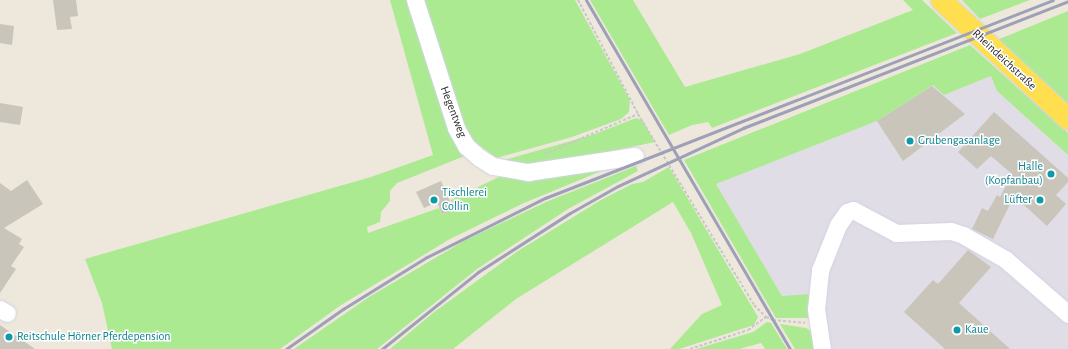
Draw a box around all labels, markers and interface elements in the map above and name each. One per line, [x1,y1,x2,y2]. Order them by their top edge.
street label: Rheindeichstraße [969,27,1039,93]
street label: Hegentweg [437,84,469,140]
place label: Grubengasanlage [918,134,1000,148]
marker: Grubengasanlage [905,136,915,146]
place label: Halle (Kopfanbau) [985,160,1043,188]
marker: Halle (Kopfanbau) [1046,169,1056,179]
place label: Tischlerei Collin [442,186,487,214]
place label: Lüfter [1004,193,1032,207]
marker: Tischlerei Collin [429,195,439,205]
marker: Lüfter [1035,195,1045,205]
place label: Kaue [965,323,989,337]
marker: Kaue [952,325,962,335]
place label: Reitschule Hörner Pferdepension [17,330,171,344]
marker: Reitschule Hörner Pferdepension [4,332,14,342]

